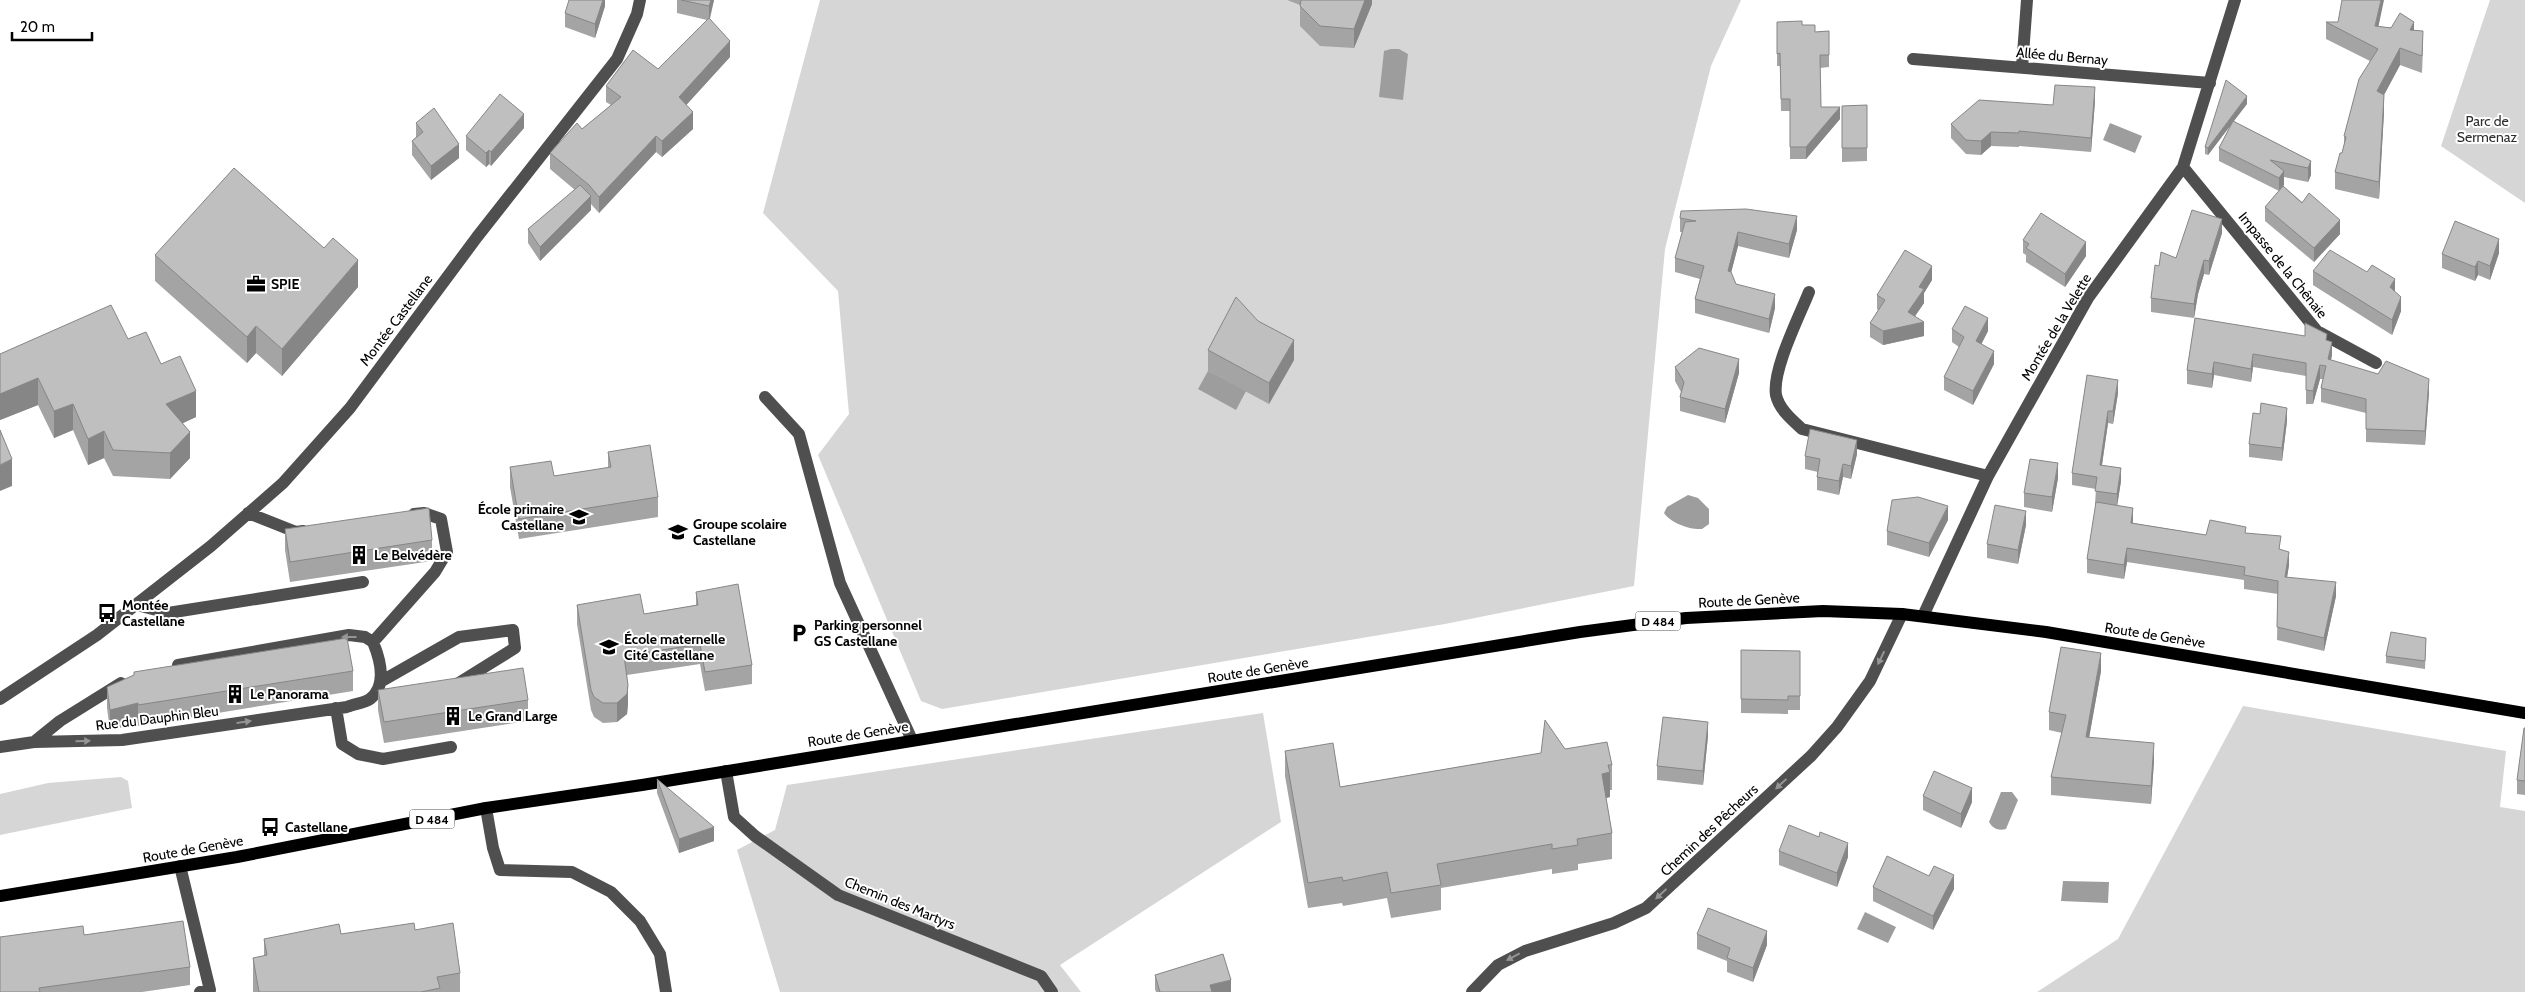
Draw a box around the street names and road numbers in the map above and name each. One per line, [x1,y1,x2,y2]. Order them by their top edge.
street label: Allée du Bernay [2015,43,2109,69]
street label: Impasse de la Chênaie [2235,208,2331,322]
street label: Montée de la Velette [2017,270,2095,384]
street label: Montée Castellane [356,271,436,369]
street label: Route de Genève [1698,588,1800,612]
road number: D 484 [1636,612,1680,630]
street label: Route de Genève [2103,618,2207,652]
street label: Route de Genève [1206,653,1310,687]
street label: Rue du Dauphin Bleu [95,702,219,734]
street label: Route de Genève [806,717,910,751]
street label: Chemin des Pêcheurs [1656,780,1762,880]
road number: D 484 [410,810,454,829]
street label: Route de Genève [141,831,245,867]
street label: Chemin des Martyrs [842,873,958,934]

